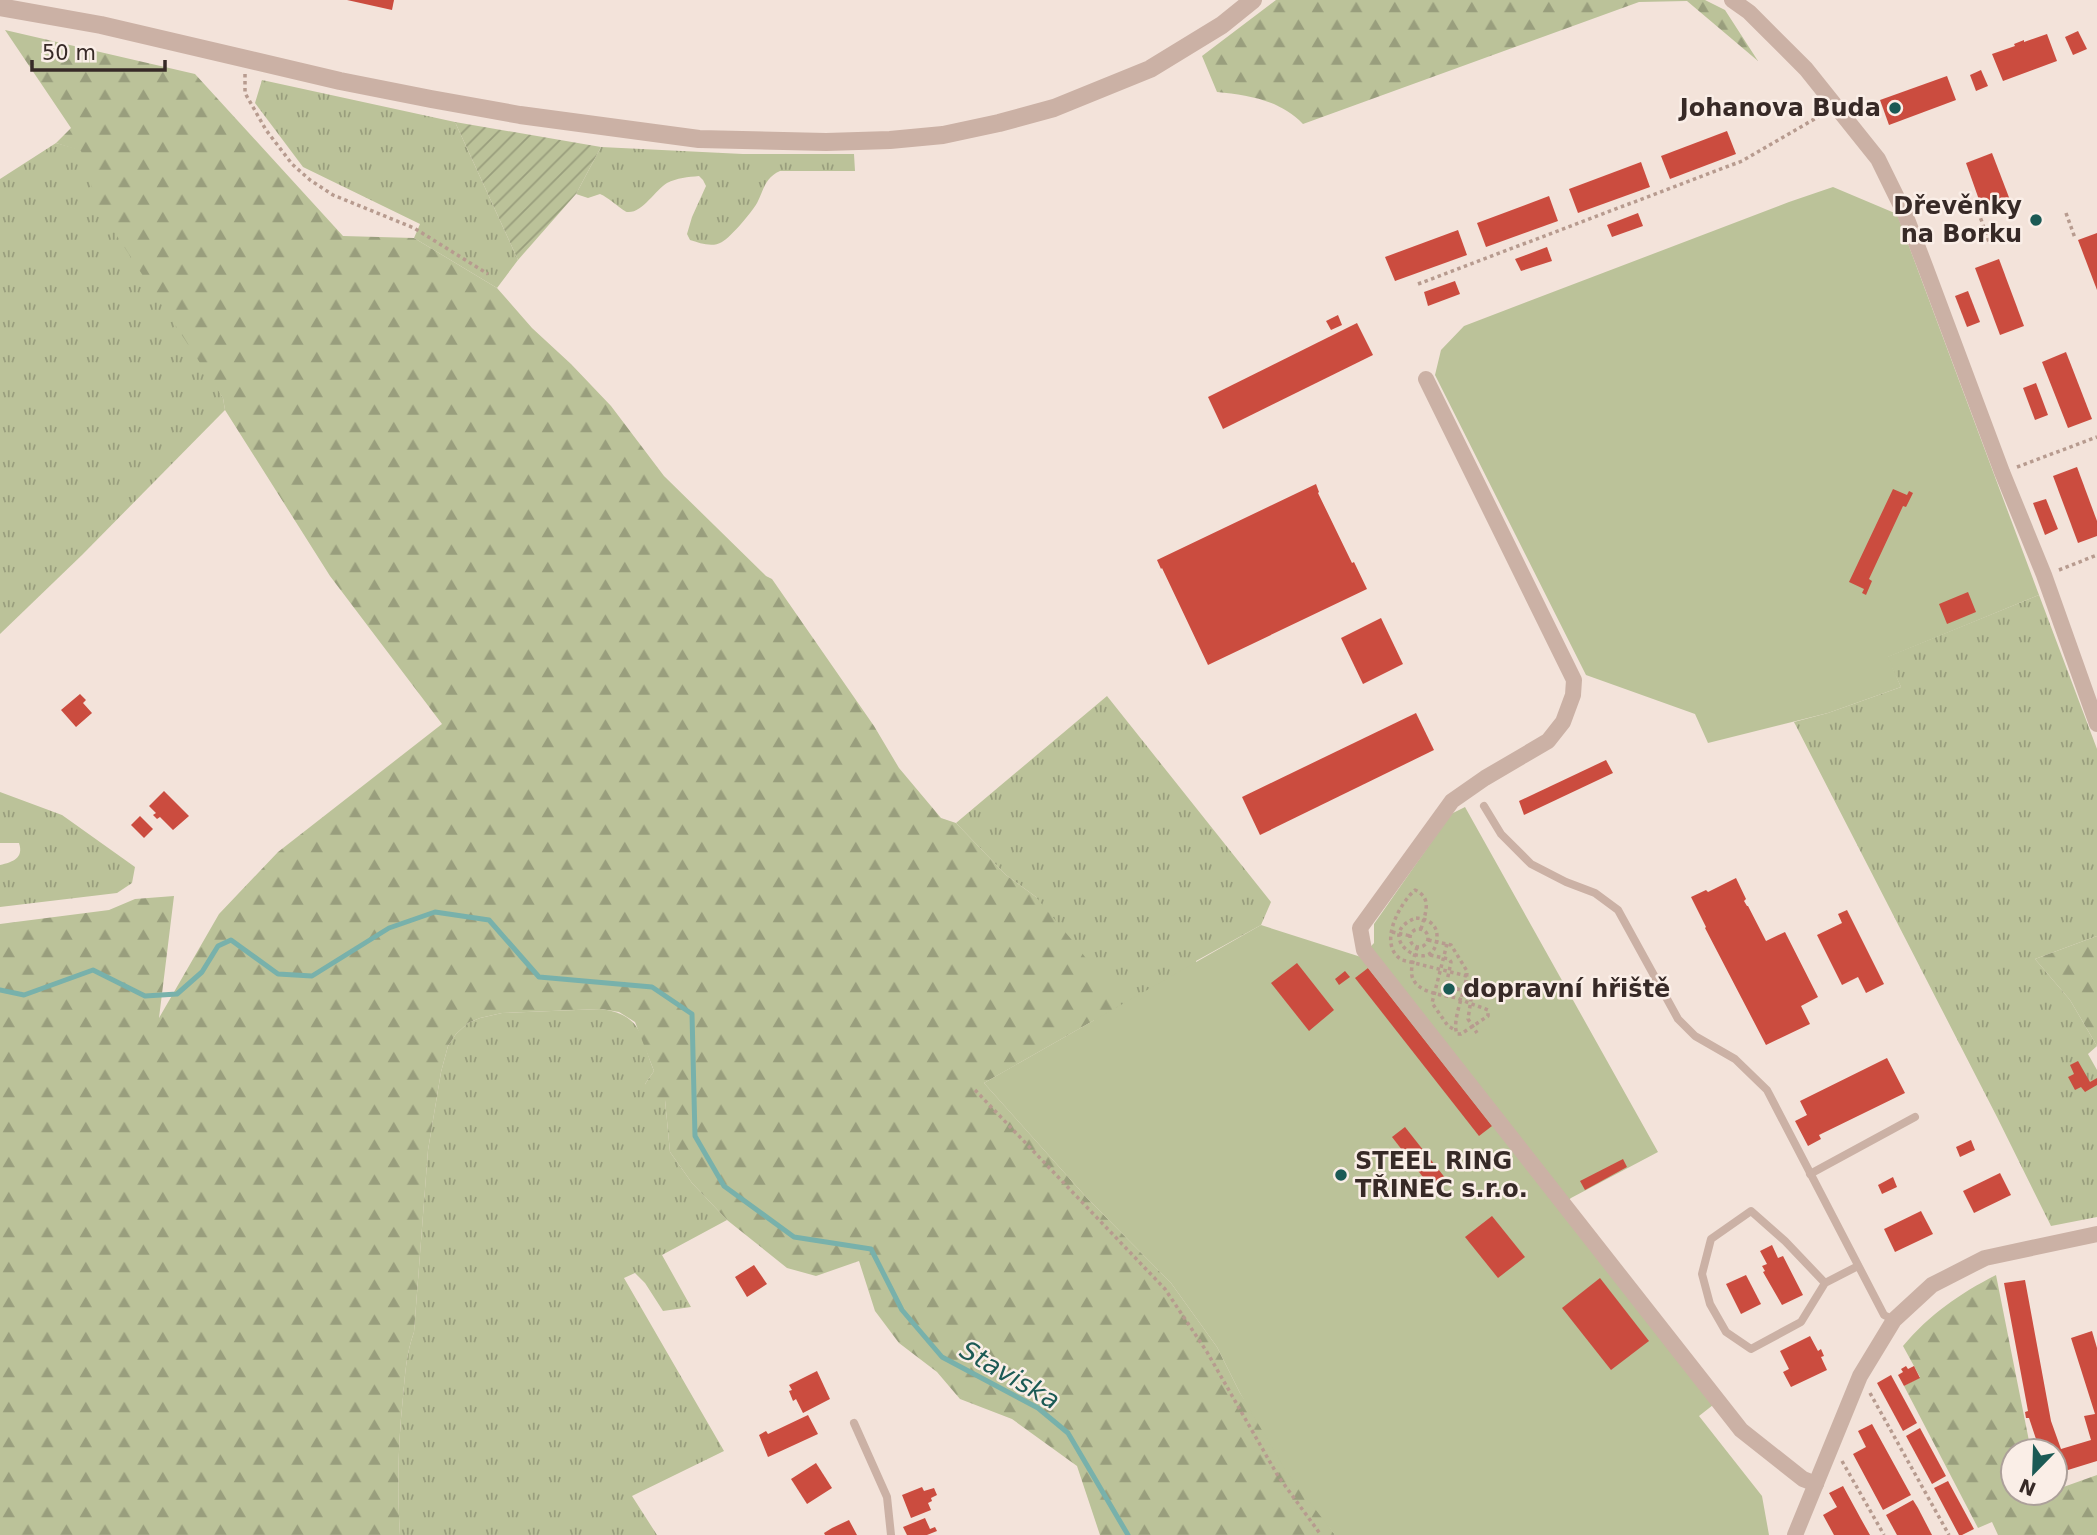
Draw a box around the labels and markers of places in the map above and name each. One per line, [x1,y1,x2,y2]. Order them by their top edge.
place label: Johanova Buda [1678,94,1881,122]
marker: Johanova Buda [1887,100,1903,116]
place label: Dřevěnky na Borku [1893,192,2022,248]
marker: Dřevěnky na Borku [2028,212,2044,228]
place label: dopravní hřiště [1463,975,1670,1003]
marker: dopravní hřiště [1441,981,1457,997]
place label: STEEL RING TŘINEC s.r.o. [1355,1147,1528,1203]
marker: STEEL RING TŘINEC s.r.o. [1333,1167,1349,1183]

